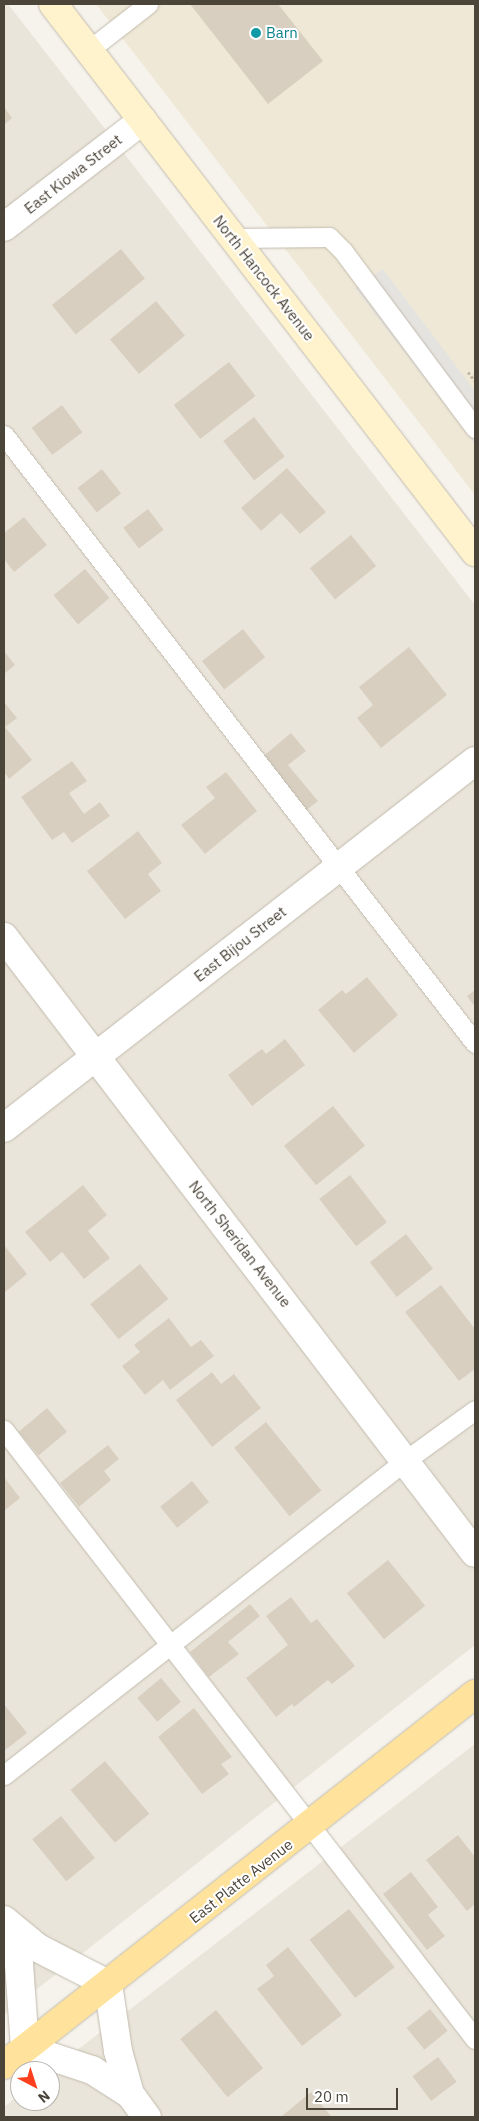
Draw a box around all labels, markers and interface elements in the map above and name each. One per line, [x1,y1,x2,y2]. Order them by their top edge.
place label: Barn [266,24,298,42]
marker: Barn [250,27,262,39]
street label: East Kiowa Street [21,130,125,218]
street label: North Hancock Avenue [210,212,318,344]
street label: East Bijou Street [190,903,290,985]
street label: North Sheridan Avenue [185,1177,295,1311]
street label: East Platte Avenue [186,1835,296,1927]
north arrow [10,2061,60,2111]
scale bar [309,2078,402,2110]
text: N [34,2087,54,2107]
text: 20 m [314,2087,349,2106]

